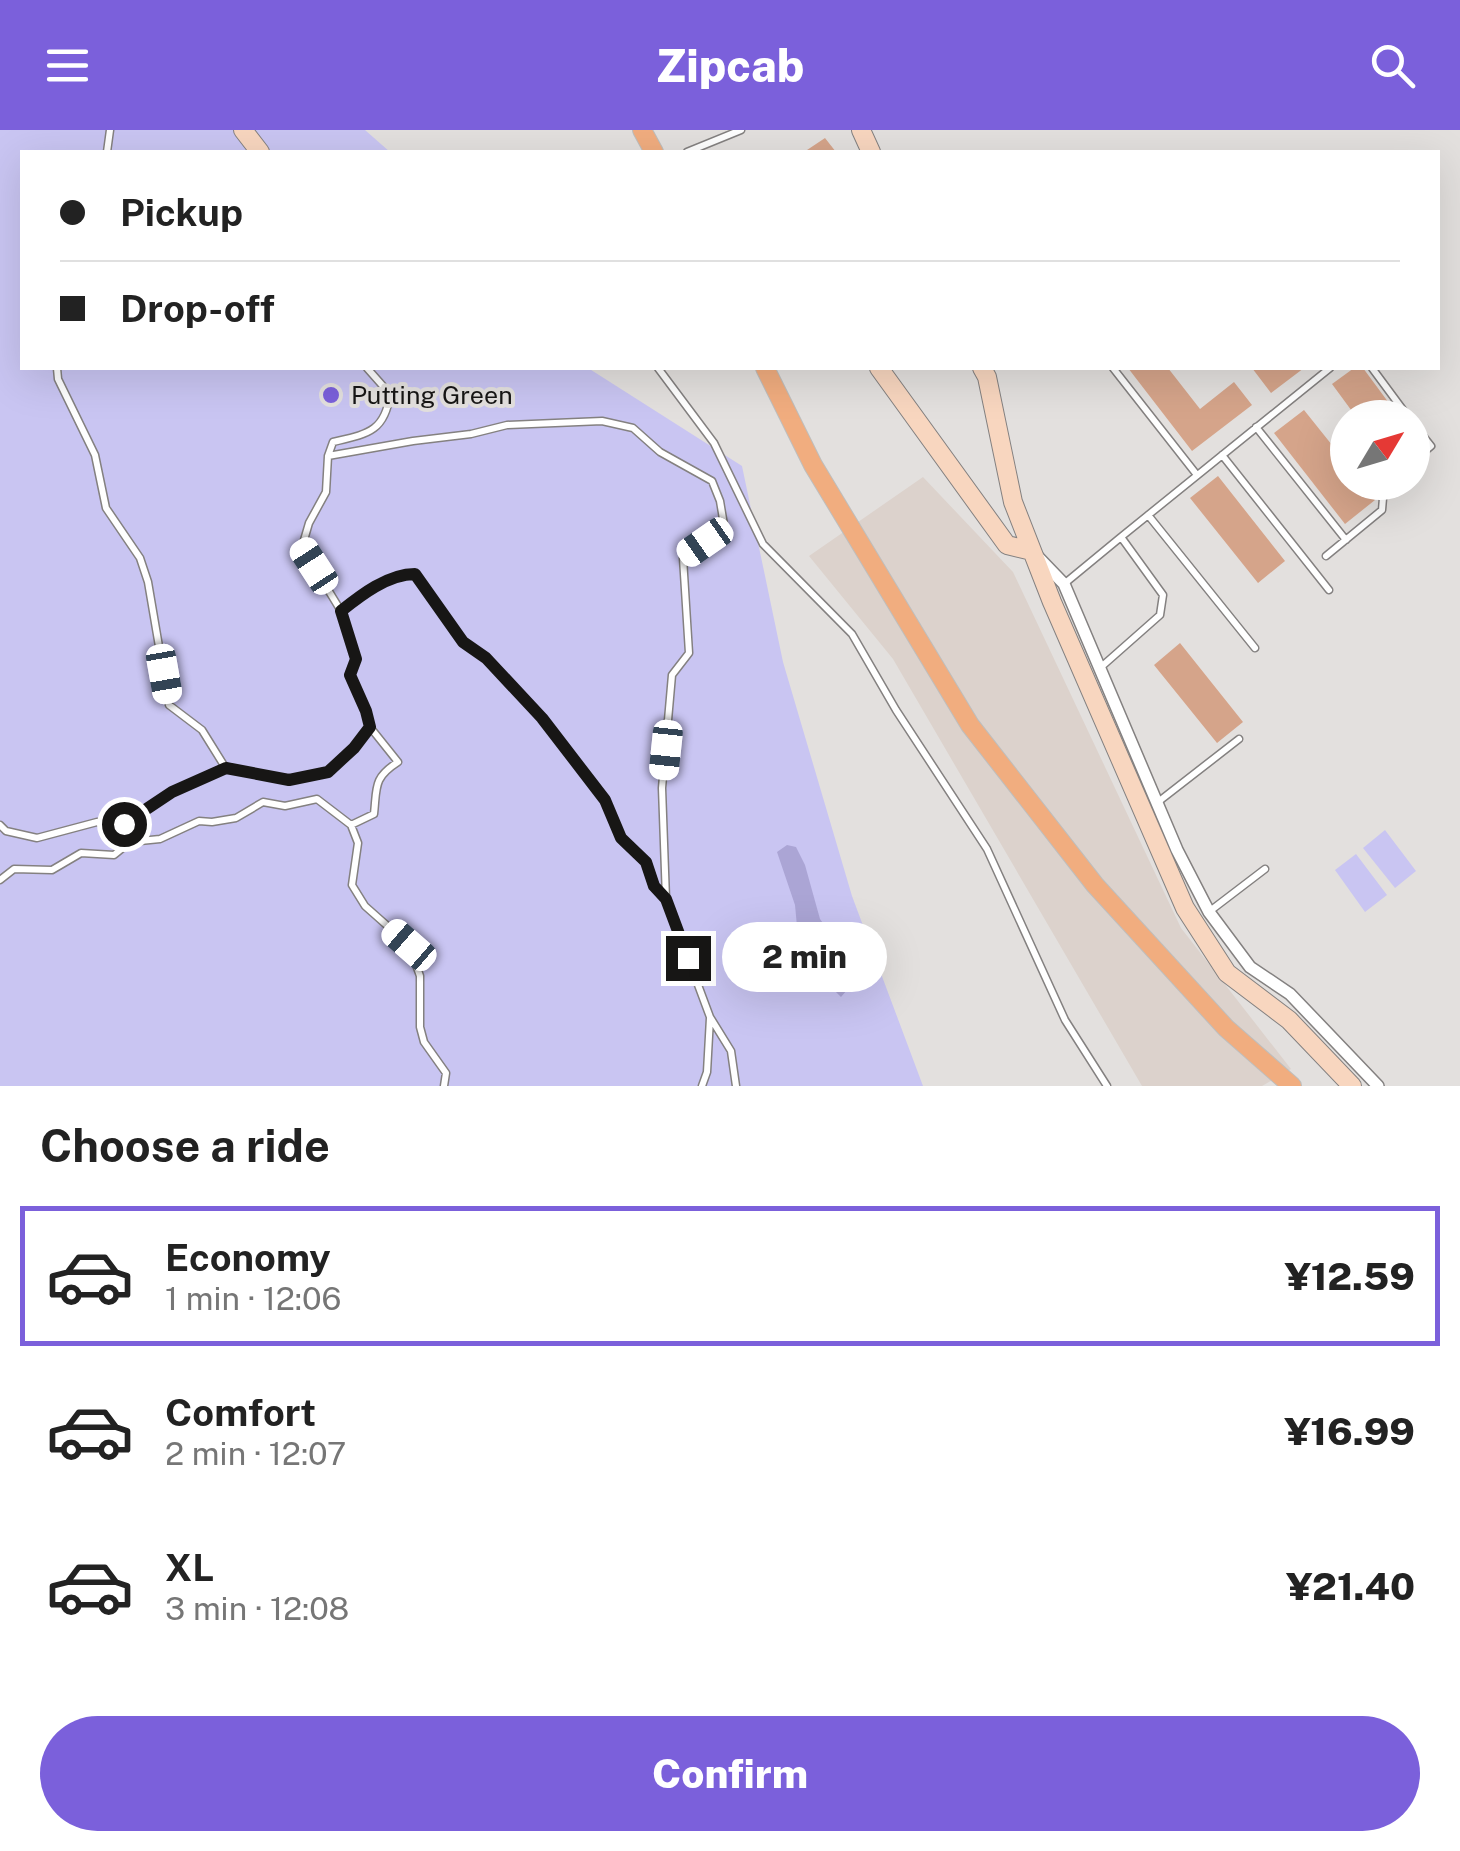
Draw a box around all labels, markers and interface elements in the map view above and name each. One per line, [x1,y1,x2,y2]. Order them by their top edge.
icon: menu [40,38,95,93]
icon: search [1365,38,1420,93]
text: Zipcab [656,39,804,92]
text: Pickup [120,190,243,235]
text: Drop-off [120,286,275,331]
place label: Putting Green [351,380,513,410]
marker: Putting Green [320,384,342,406]
north arrow [1330,400,1430,500]
map controls [1330,400,1430,500]
car [672,513,738,571]
car [285,533,343,599]
car [144,642,184,706]
car [648,719,684,781]
route start [102,802,147,847]
car [377,914,441,976]
callout: 2 min [723,923,888,993]
route end [666,936,711,981]
text: 2 min [762,938,847,975]
text: Choose a ride [40,1119,330,1172]
icon: car [45,1231,135,1321]
text: Economy [165,1235,331,1280]
text: ¥12.59 [1285,1254,1415,1299]
text: 1 min · 12:06 [165,1280,341,1317]
icon: car [45,1386,135,1476]
text: Comfort [165,1390,316,1435]
text: ¥16.99 [1285,1409,1415,1454]
text: 2 min · 12:07 [165,1435,346,1472]
icon: car [45,1541,135,1631]
text: XL [165,1545,214,1590]
text: ¥21.40 [1286,1564,1415,1609]
text: 3 min · 12:08 [165,1590,349,1627]
button: Confirm [40,1716,1420,1831]

